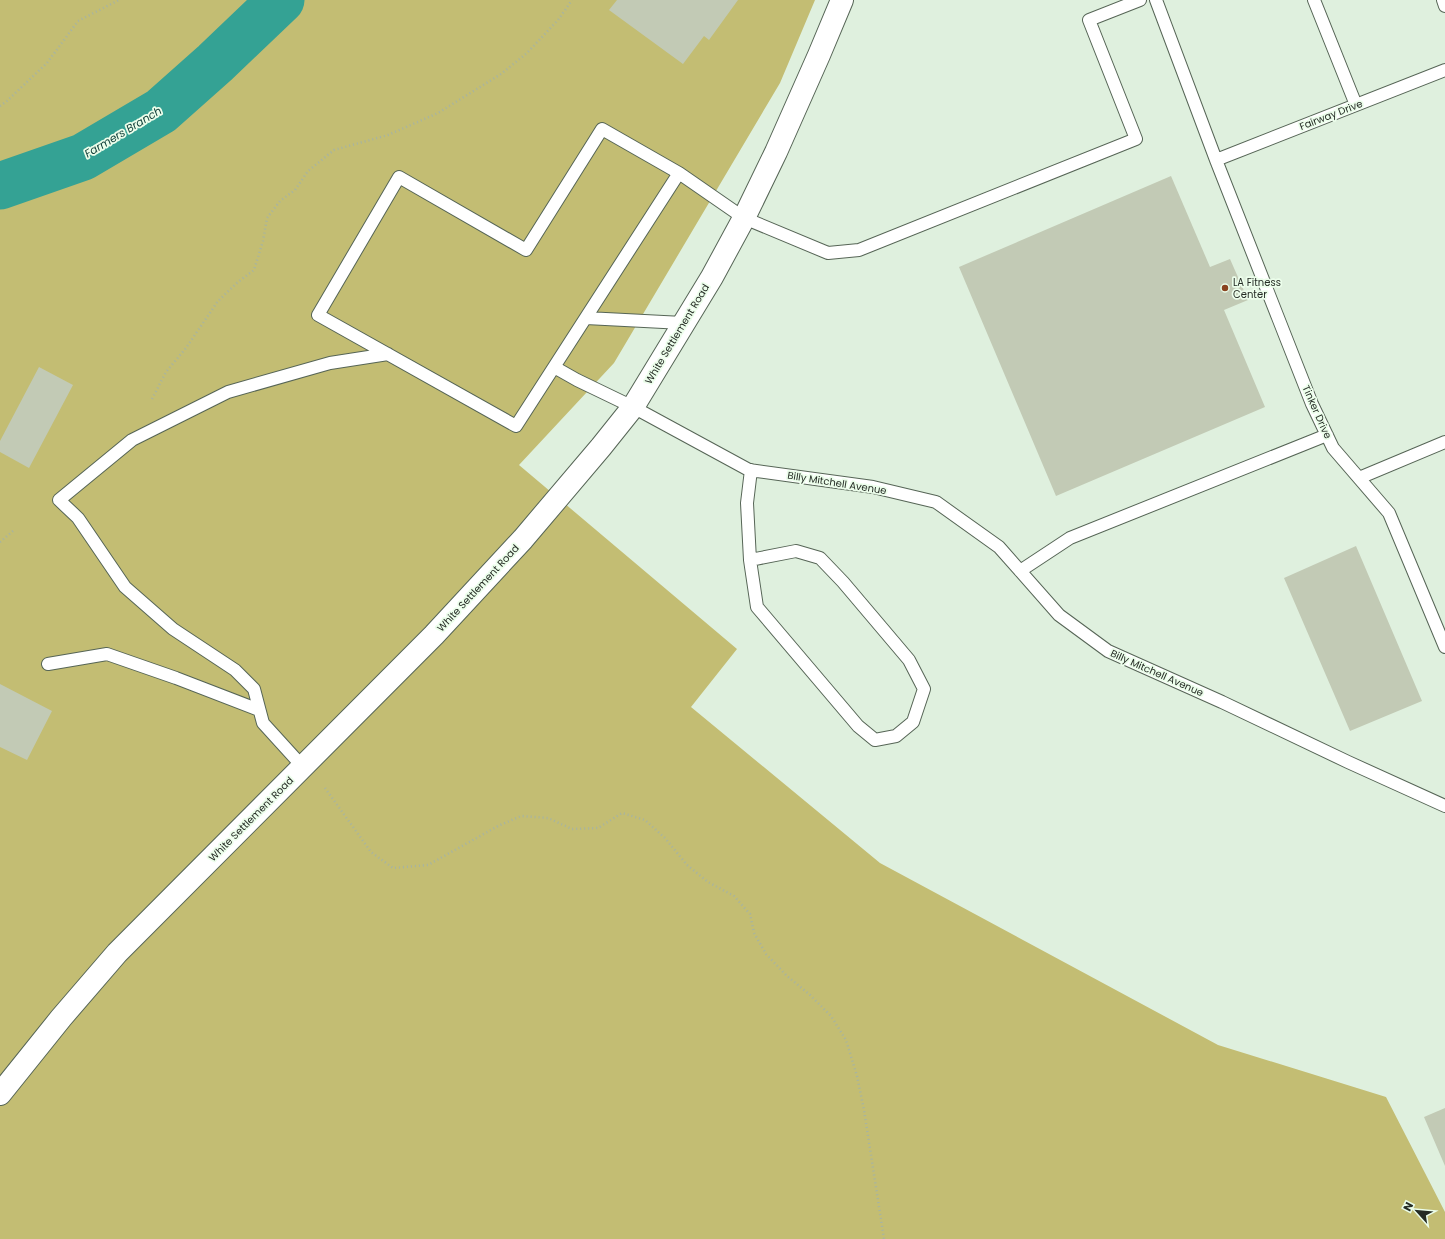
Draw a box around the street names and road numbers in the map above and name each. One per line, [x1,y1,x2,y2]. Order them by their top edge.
street label: Fairway Drive [1297,96,1365,134]
street label: White Settlement Road [641,281,713,387]
street label: Tinker Drive [1299,383,1335,441]
street label: Billy Mitchell Avenue [786,468,888,498]
street label: White Settlement Road [434,541,522,635]
street label: Billy Mitchell Avenue [1108,646,1206,700]
street label: White Settlement Road [205,773,297,865]

